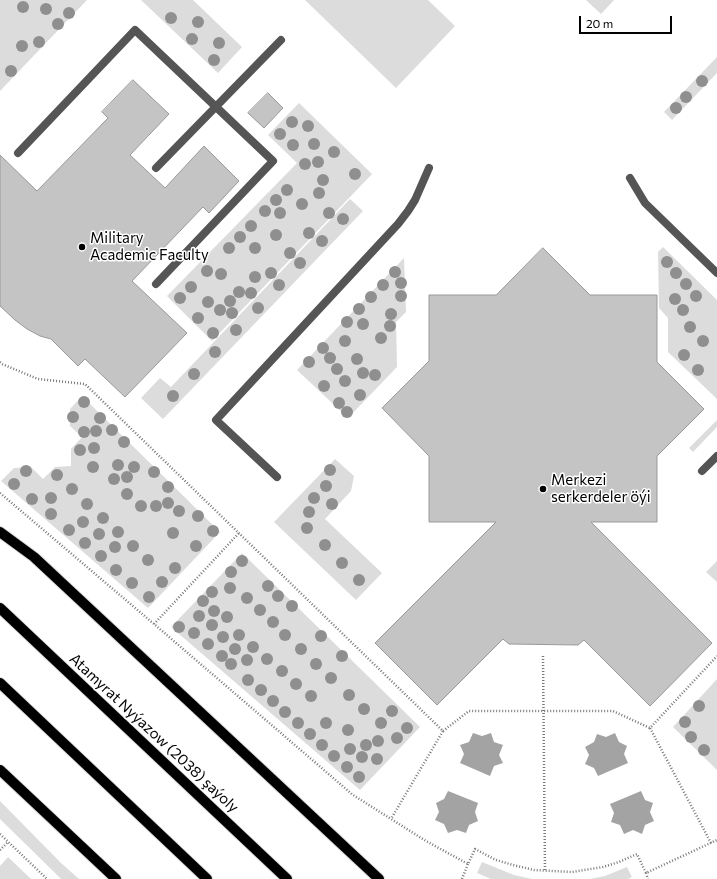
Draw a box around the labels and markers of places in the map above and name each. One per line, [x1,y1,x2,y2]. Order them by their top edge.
place label: Military Academic Faculty [90,229,209,264]
marker: Military Academic Faculty [77,242,87,252]
place label: Merkezi serkerdeler öýi [551,471,651,506]
marker: Merkezi serkerdeler öýi [538,484,548,494]

